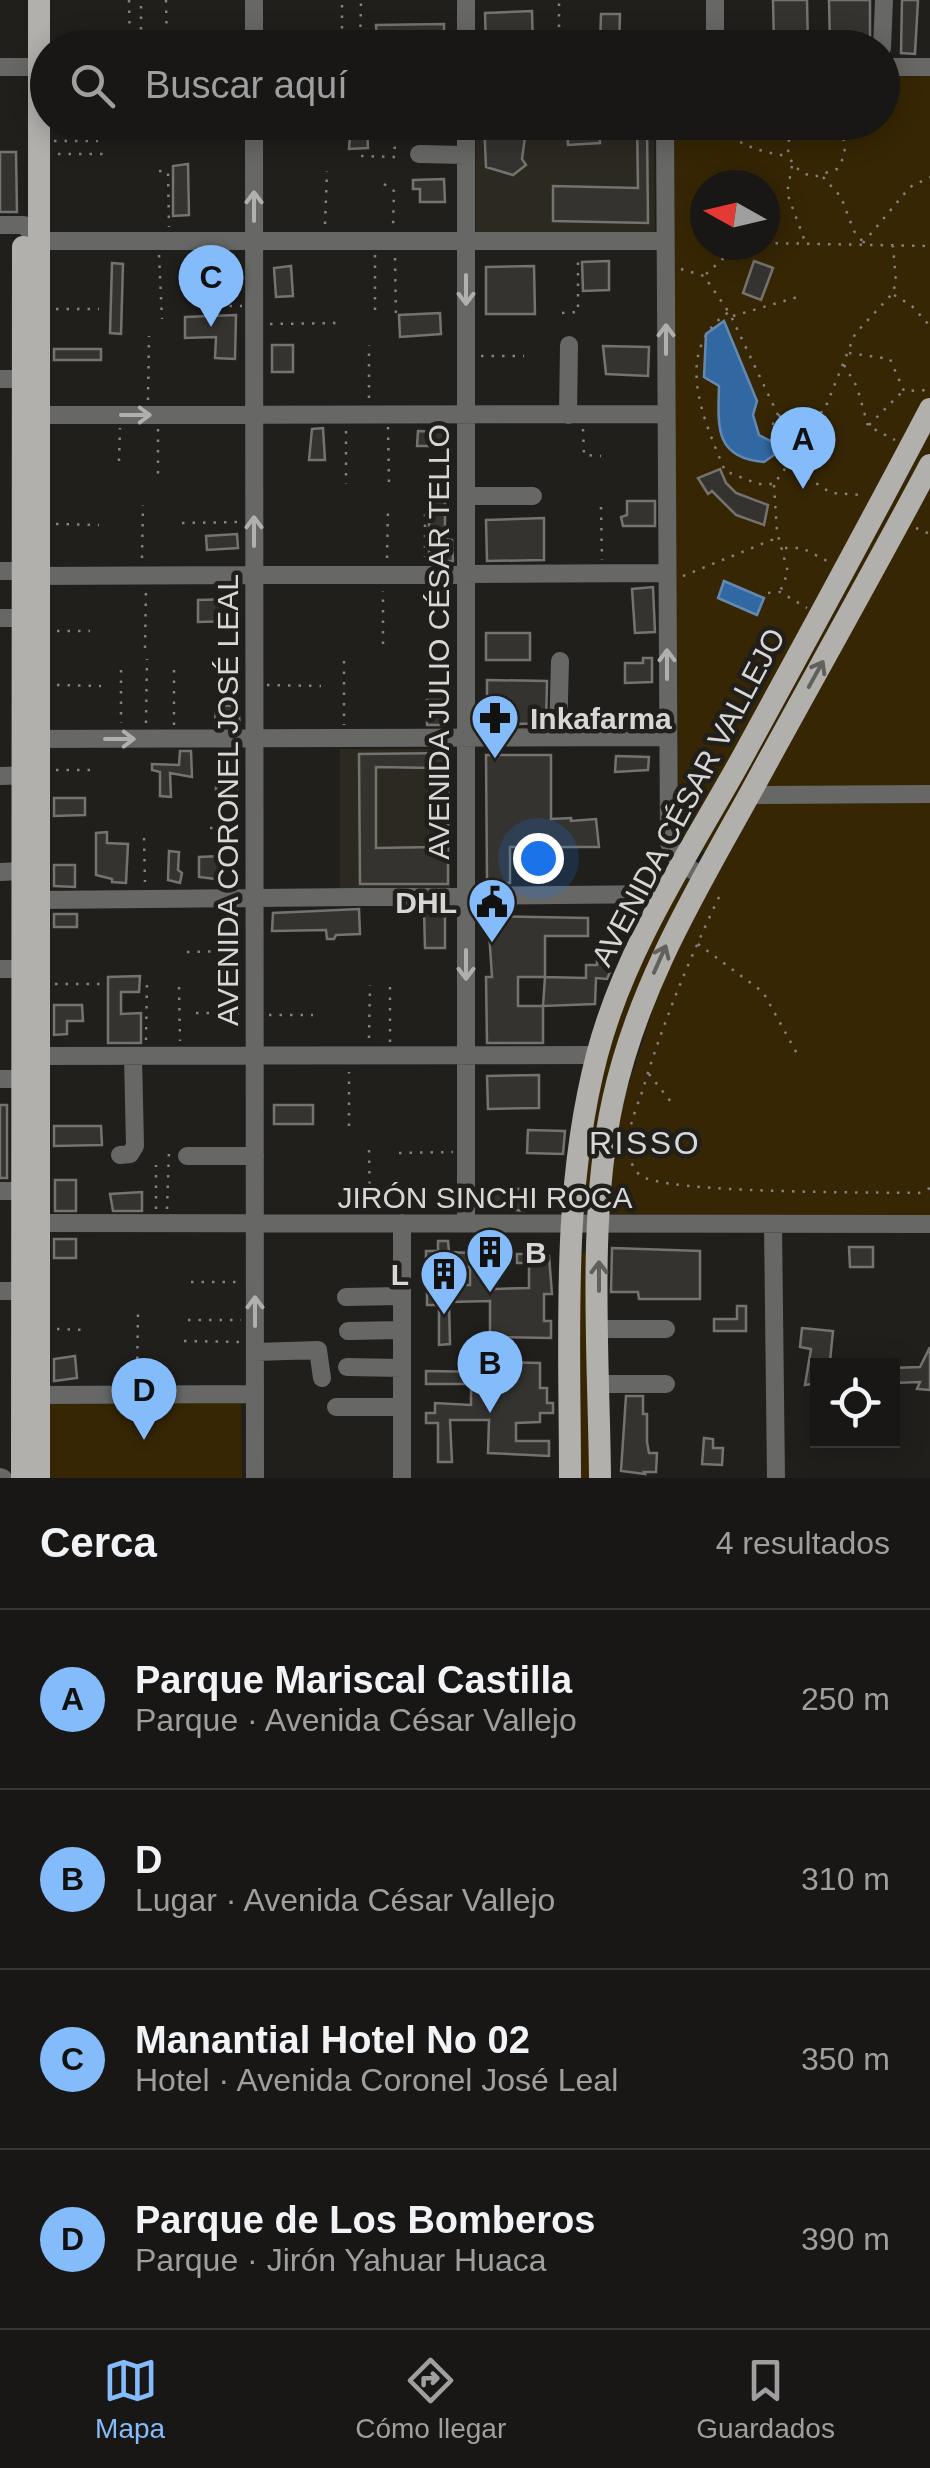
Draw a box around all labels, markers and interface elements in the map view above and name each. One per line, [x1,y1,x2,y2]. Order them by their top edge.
search box [30,30,900,140]
icon: search [65,58,120,113]
text: Buscar aquí [145,64,348,106]
north arrow [690,170,780,260]
one-way arrow [244,190,264,222]
pin: C [178,245,244,327]
one-way arrow [456,272,476,305]
one-way arrow [656,323,676,356]
one-way arrow [120,406,152,424]
pin: A [770,406,836,489]
street label: AVENIDA JULIO CÉSAR TELLO [422,424,455,860]
one-way arrow [244,515,264,548]
street label: AVENIDA CORONEL JOSÉ LEAL [211,574,244,1026]
street label: AVENIDA CÉSAR VALLEJO [585,623,791,971]
one-way arrow [658,648,676,680]
one-way arrow [806,660,826,689]
pharmacy icon: Inkafarma [469,692,521,760]
place label: Inkafarma [530,702,672,735]
one-way arrow [102,730,135,748]
your location [513,833,564,884]
public building icon: DHL [466,876,518,944]
place label: DHL [395,886,457,919]
one-way arrow [652,944,670,975]
one-way arrow [456,948,476,980]
district label: RISSO [589,1125,701,1161]
street label: JIRÓN SINCHI ROCA [337,1181,633,1214]
building icon: B [464,1226,516,1294]
place label: B [525,1236,547,1269]
building icon: L [418,1248,470,1316]
place label: L [391,1258,409,1291]
one-way arrow [590,1260,608,1292]
one-way arrow [246,1295,264,1328]
pin: B [458,1330,522,1413]
pin: D [112,1358,176,1440]
map controls [810,1358,900,1448]
button: locate [810,1358,900,1448]
text: Cerca [40,1519,157,1566]
text: 4 resultados [716,1525,890,1561]
text: Parque Mariscal Castilla [135,1659,572,1701]
text: A [61,1681,84,1717]
text: 250 m [801,1681,890,1717]
text: Parque · Avenida César Vallejo [135,1702,577,1738]
text: D [135,1839,162,1881]
text: B [61,1861,84,1897]
text: 310 m [801,1861,890,1897]
text: Lugar · Avenida César Vallejo [135,1882,555,1918]
text: Manantial Hotel No 02 [135,2019,530,2061]
text: C [61,2041,84,2077]
text: 350 m [801,2041,890,2077]
text: Hotel · Avenida Coronel José Leal [135,2062,618,2098]
text: Parque de Los Bomberos [135,2199,595,2241]
text: D [61,2221,84,2257]
text: 390 m [801,2221,890,2257]
text: Parque · Jirón Yahuar Huaca [135,2242,547,2278]
tab: Mapa [95,2353,165,2445]
tab: Cómo llegar [355,2353,506,2445]
tab: Guardados [696,2353,835,2445]

